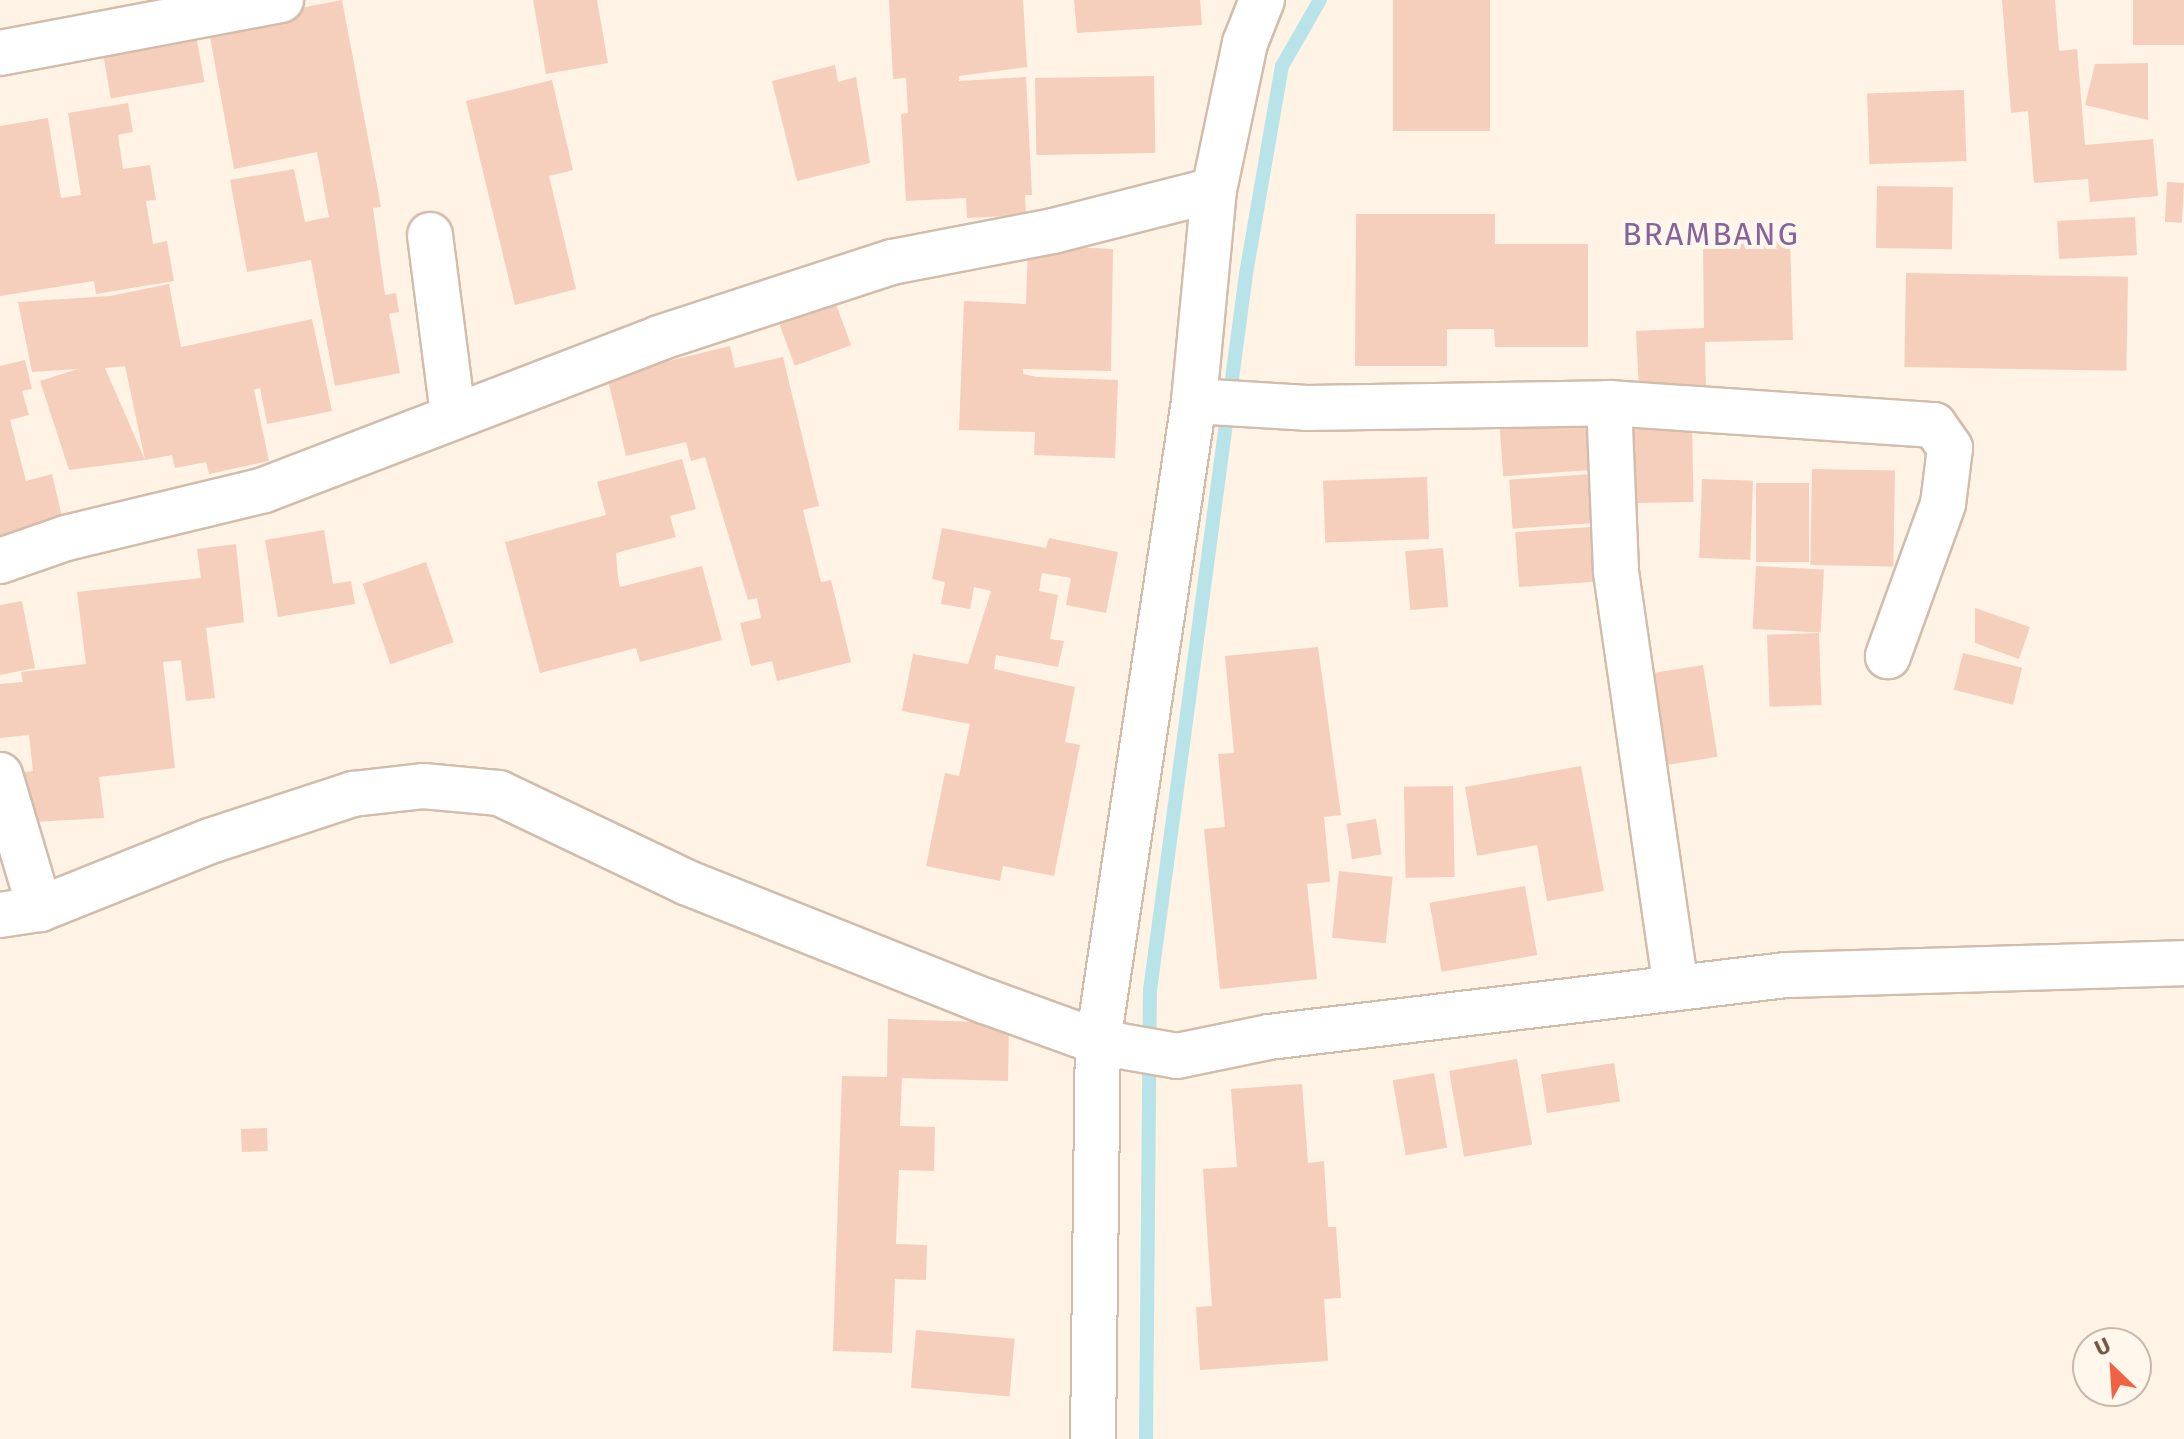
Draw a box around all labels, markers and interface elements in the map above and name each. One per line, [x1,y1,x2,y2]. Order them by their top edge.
district label: BRAMBANG [1622,215,1800,253]
north arrow [2072,1327,2152,1407]
text: U [2090,1331,2115,1362]

